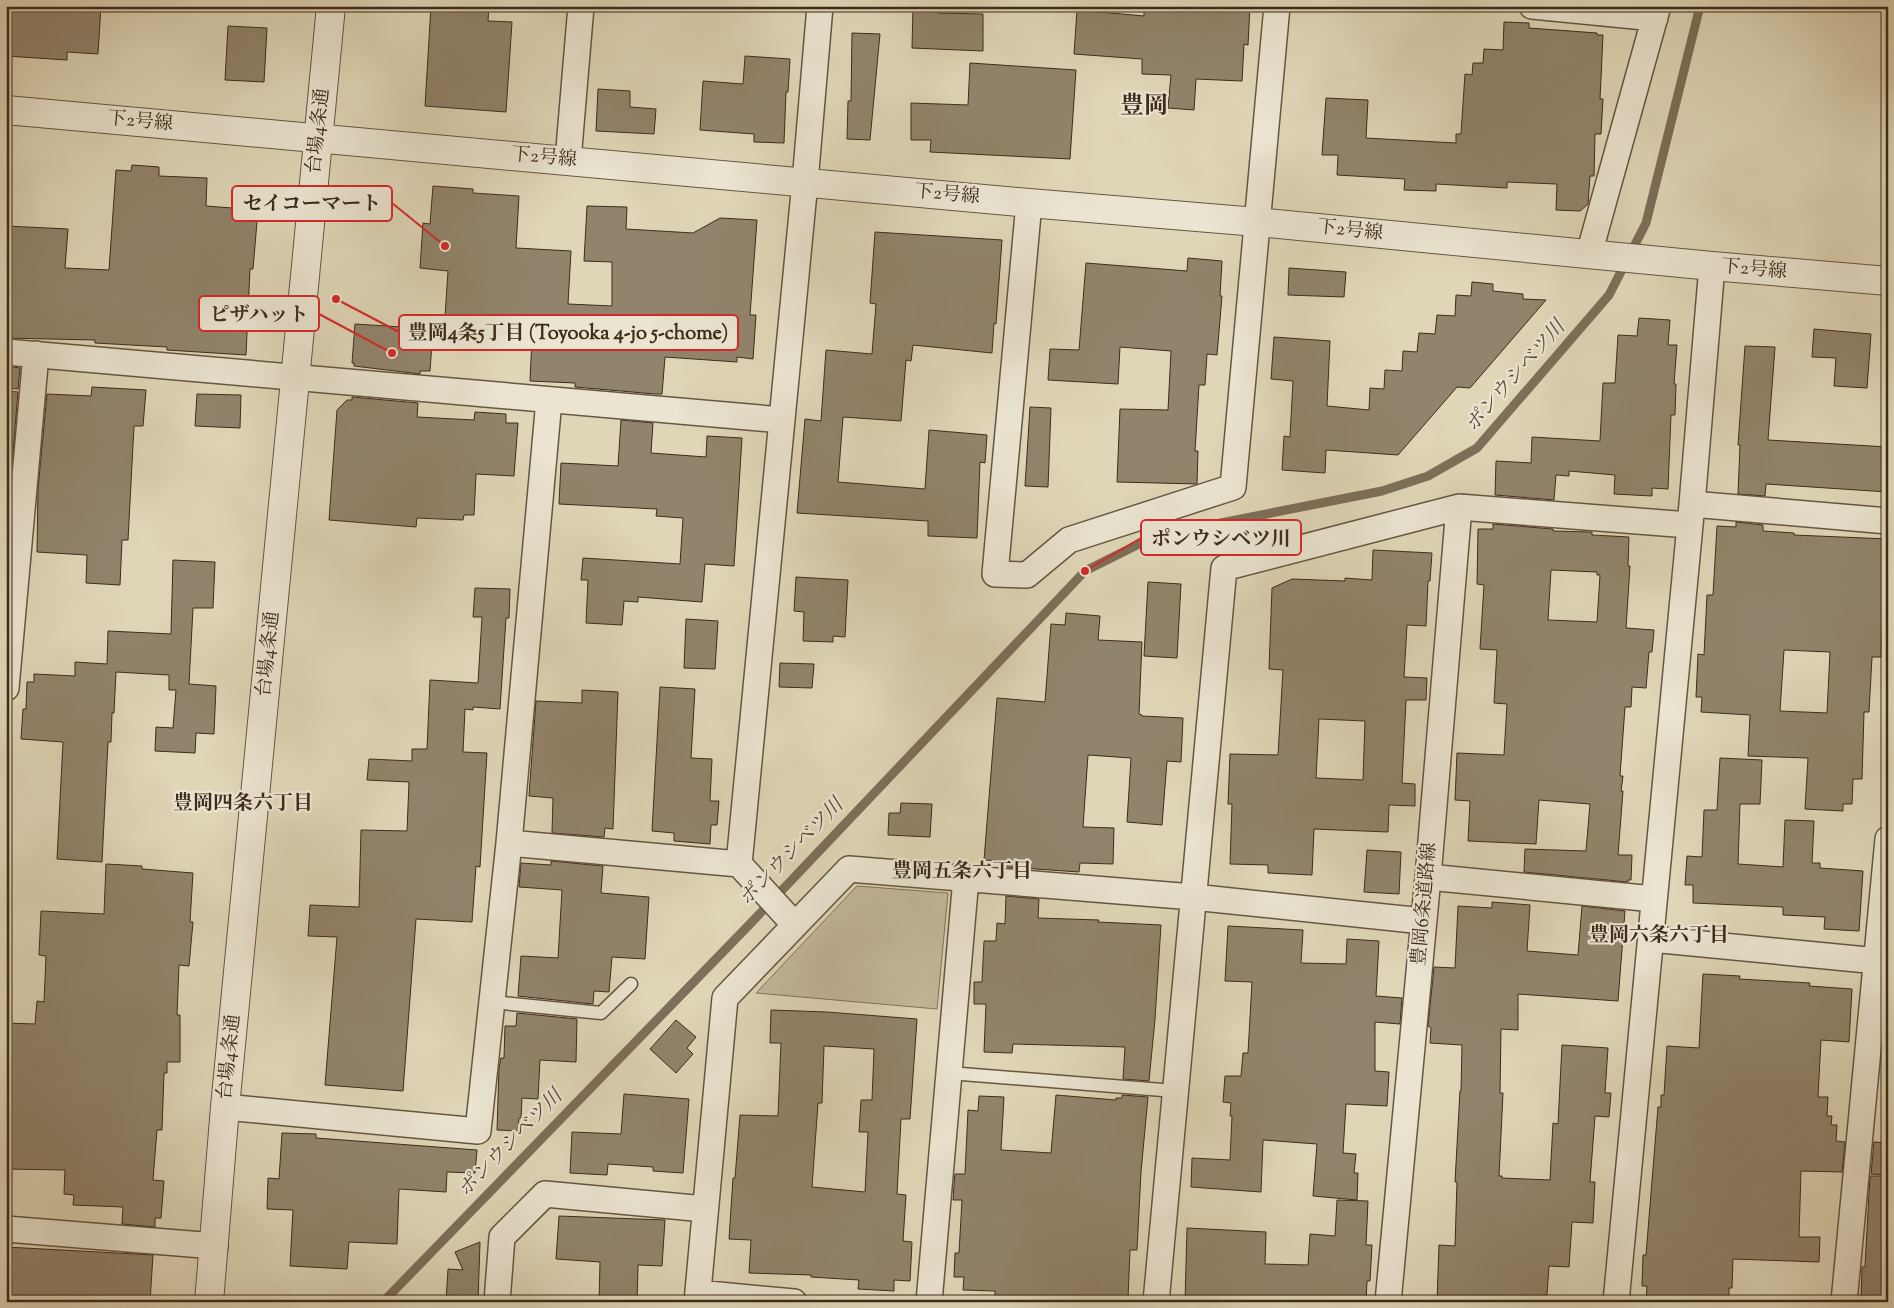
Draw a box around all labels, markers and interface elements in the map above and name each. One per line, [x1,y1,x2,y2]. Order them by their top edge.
street label: 台場4条通 [301,87,337,175]
district label: 豊岡 [1120,90,1168,124]
street label: 下2号線 [106,106,174,138]
street label: 下2号線 [510,142,578,174]
street label: 下2号線 [913,179,981,211]
callout: セイコーマート [232,186,392,221]
text: セイコーマート [243,191,381,220]
street label: 下2号線 [1316,214,1384,248]
street label: 下2号線 [1720,254,1788,286]
callout: ピザハット [199,296,319,331]
text: ピザハット [210,302,308,331]
water label: ポンウシベツ川 [1459,313,1574,439]
callout: 豊岡4条5丁目 (Toyooka 4-jo 5-chome) [399,315,738,350]
text: 豊岡4条5丁目 (Toyooka 4-jo 5-chome) [408,320,728,349]
callout: ポンウシベツ川 [1141,520,1301,555]
text: ポンウシベツ川 [1151,526,1291,555]
street label: 台場4条通 [251,610,287,698]
district label: 豊岡四条六丁目 [173,790,313,819]
water label: ポンウシベツ川 [733,791,852,913]
street label: 豊岡6条道路線 [1406,841,1444,967]
district label: 豊岡五条六丁目 [892,858,1032,887]
district label: 豊岡六条六丁目 [1589,922,1729,951]
street label: 台場4条通 [212,1013,248,1101]
water label: ポンウシベツ川 [452,1082,571,1204]

